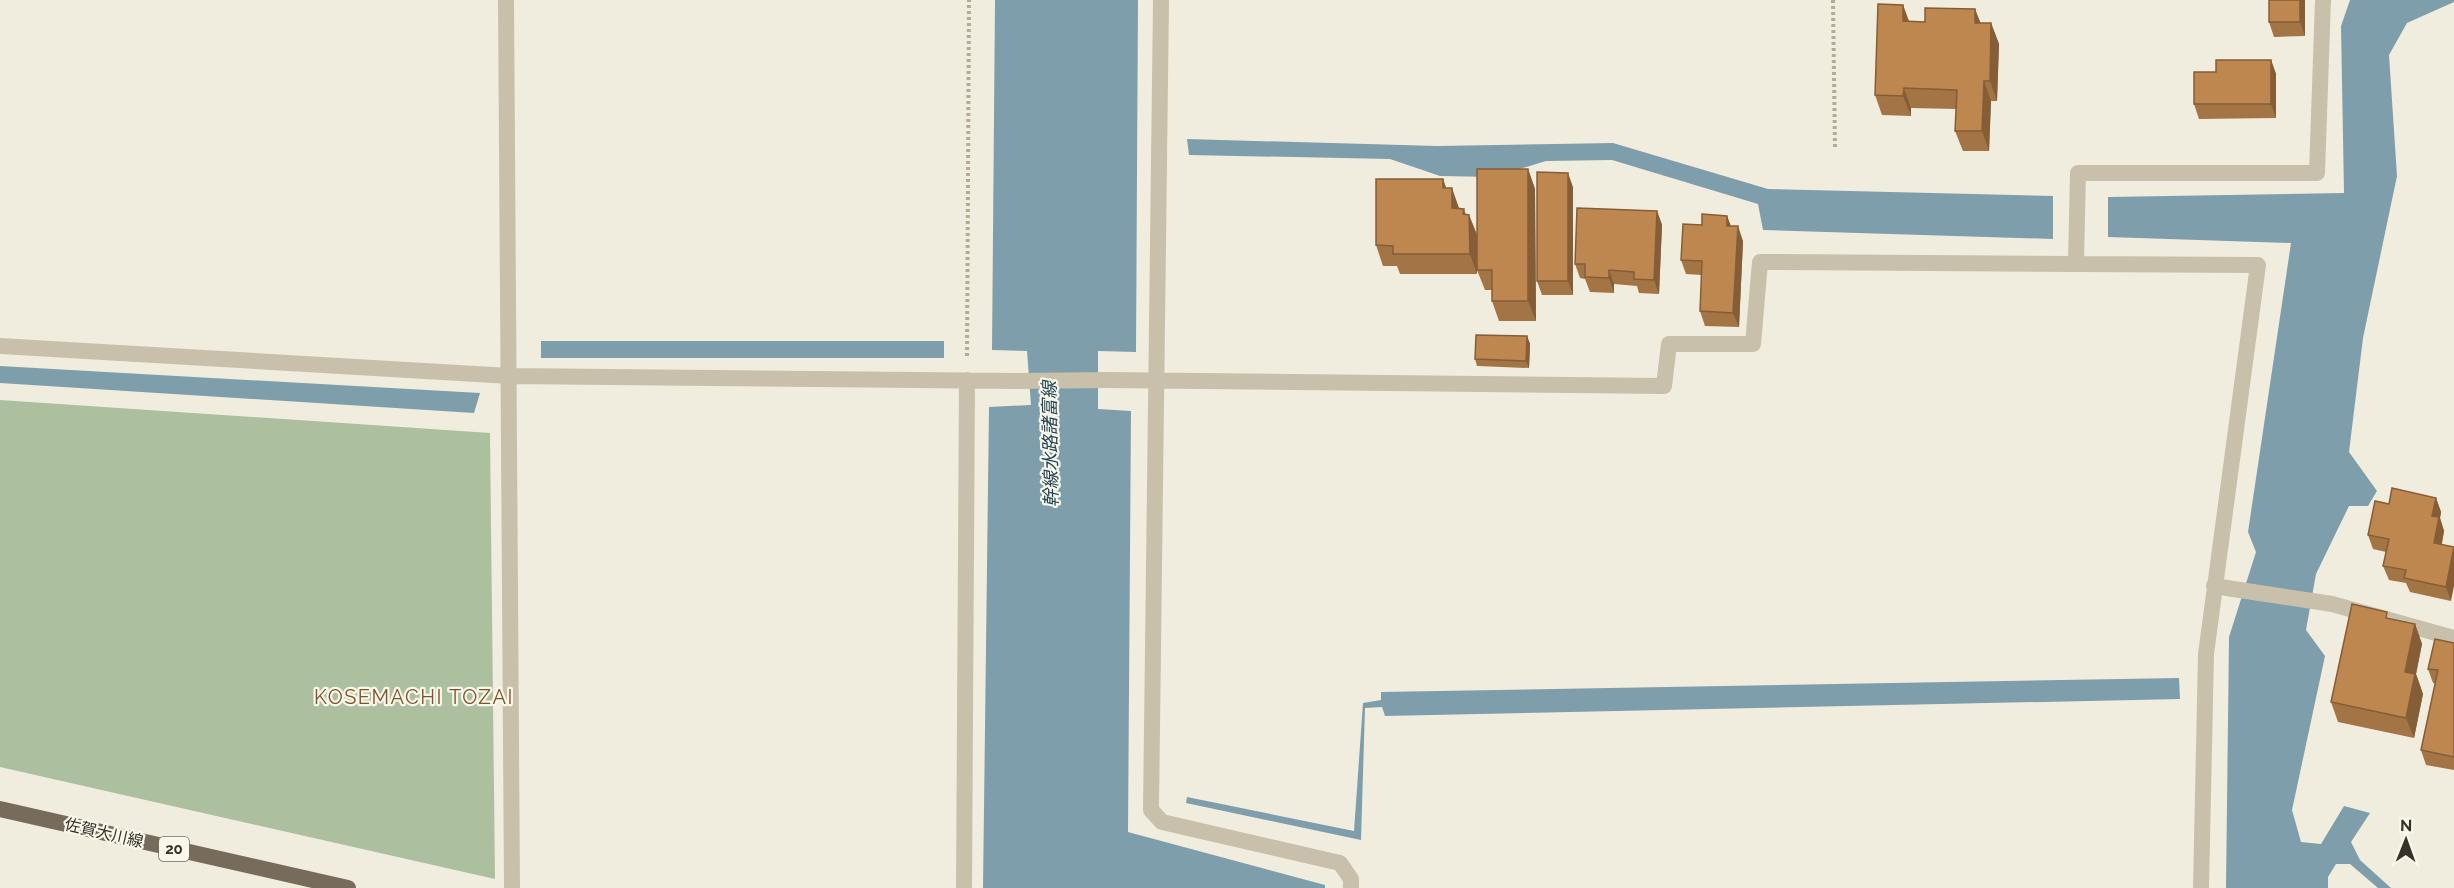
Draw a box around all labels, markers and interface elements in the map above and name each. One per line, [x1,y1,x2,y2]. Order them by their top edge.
water label: 幹線水路諸富線 [1038,379,1062,507]
district label: KOSEMACHI TOZAI [314,685,514,709]
north arrow [2376,810,2436,870]
street label: 佐賀大川線 [63,815,145,851]
text: N [2400,816,2413,835]
road number: 20 [159,837,189,861]

